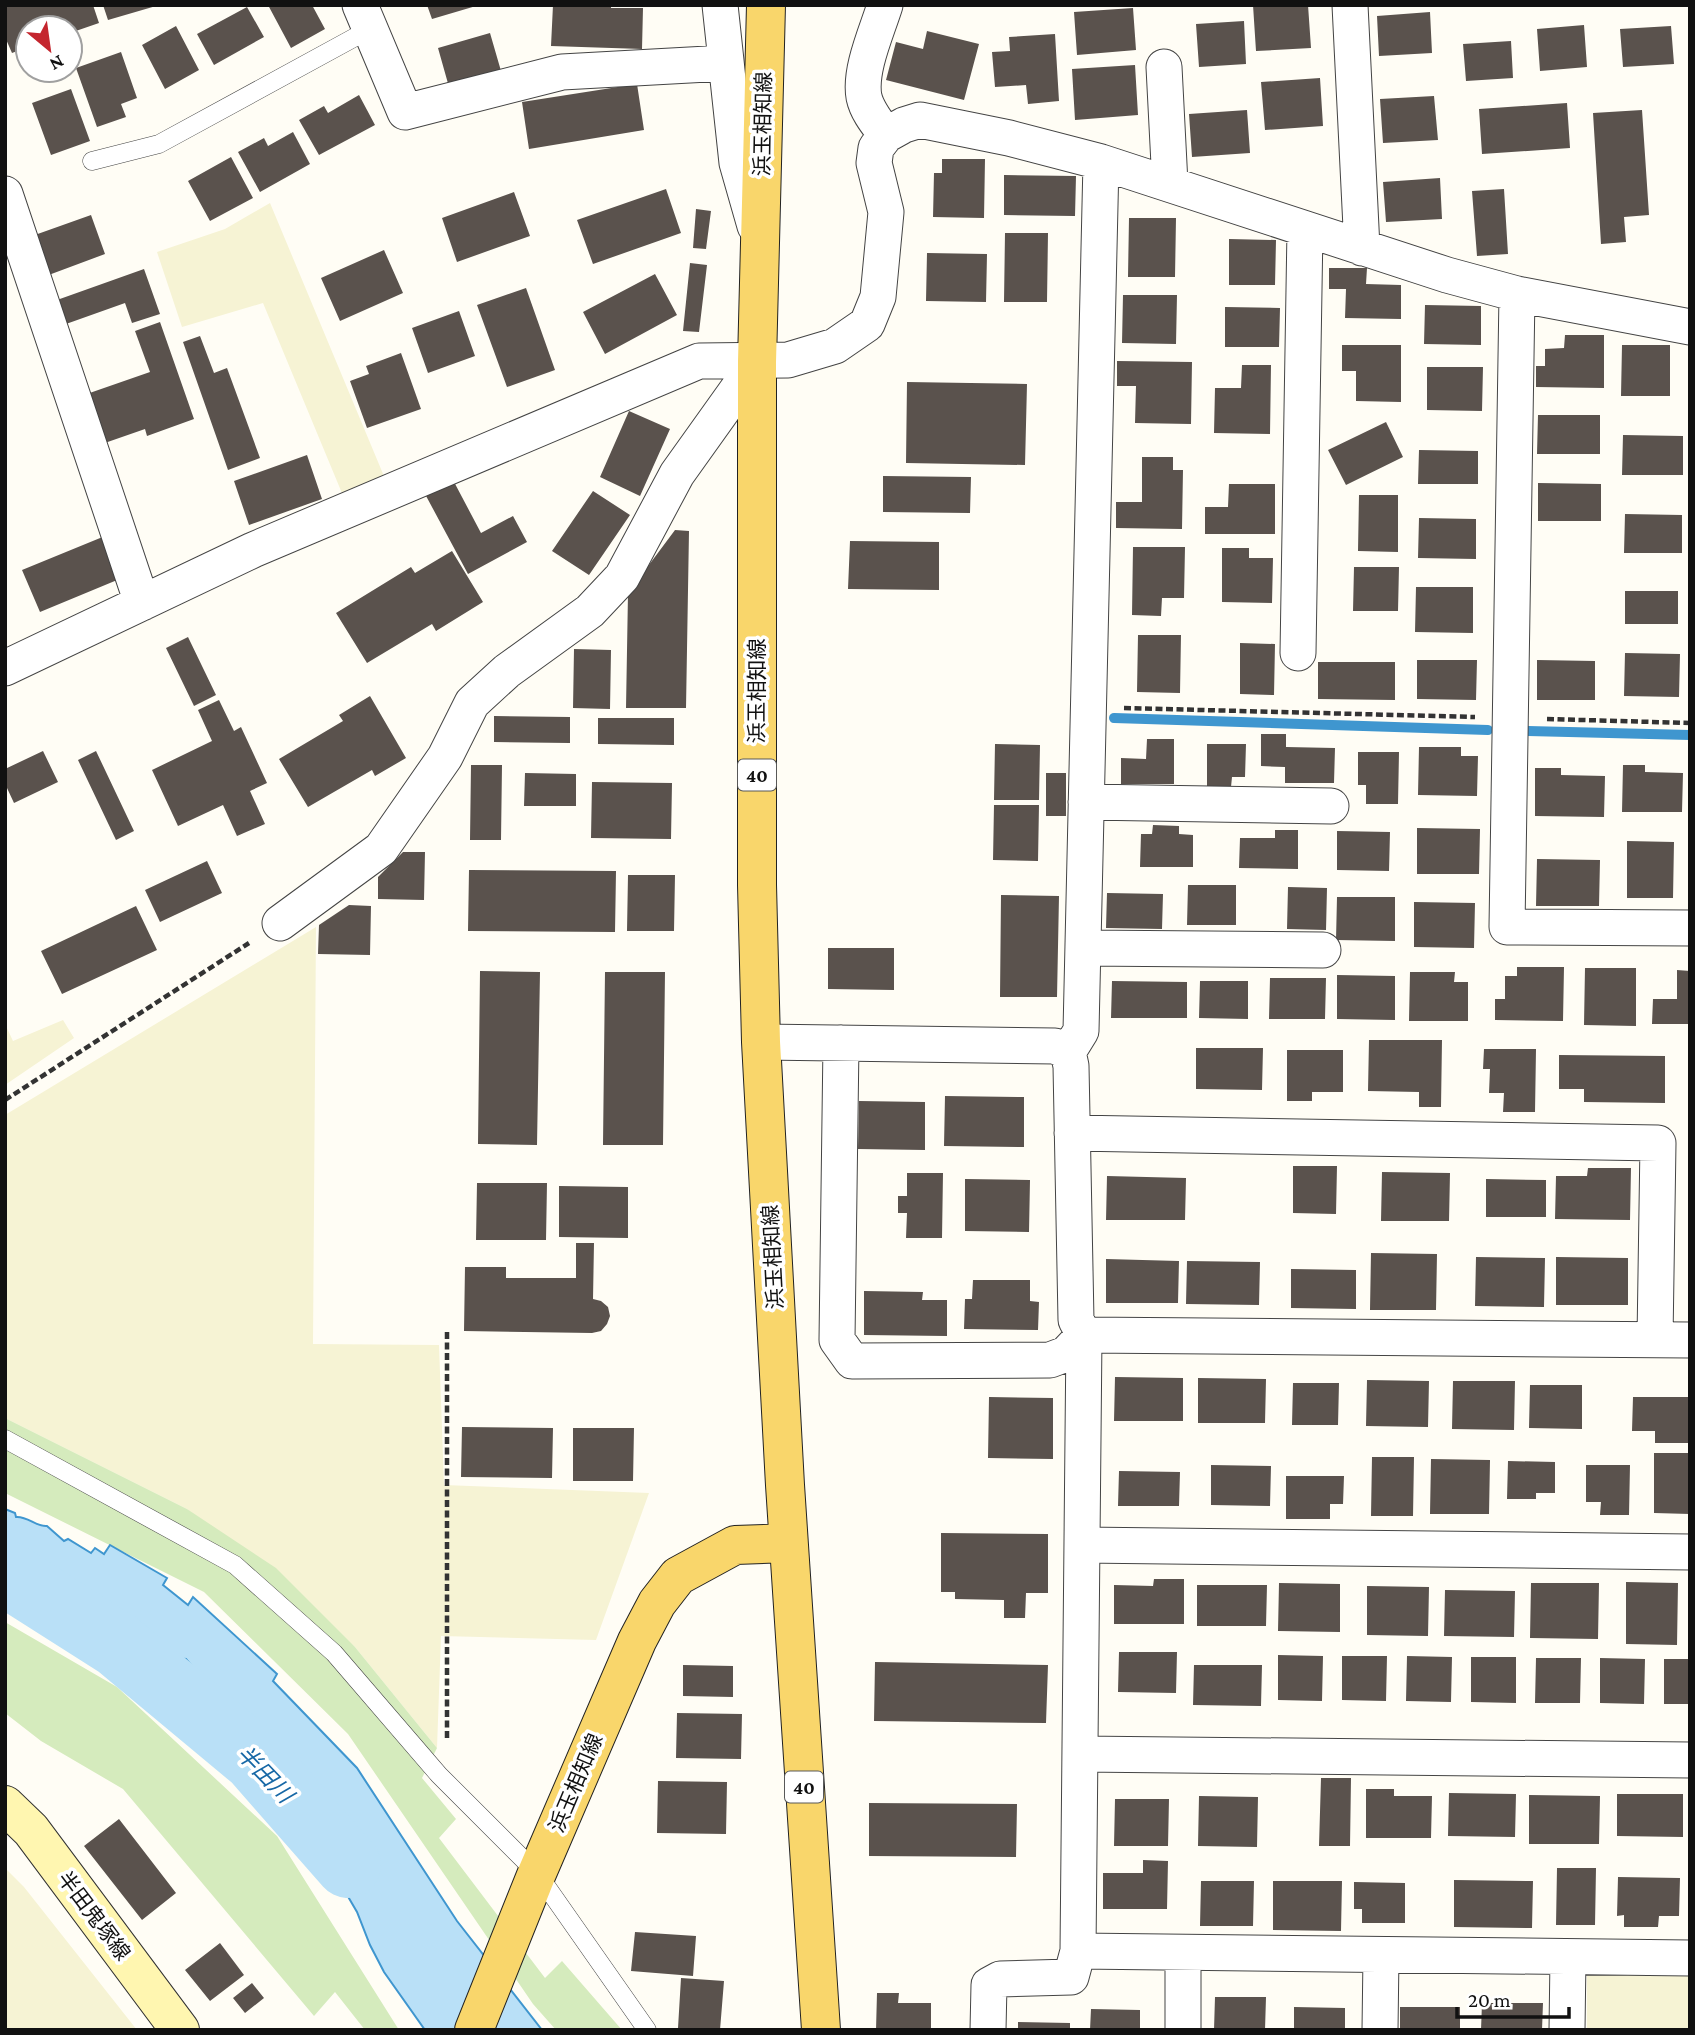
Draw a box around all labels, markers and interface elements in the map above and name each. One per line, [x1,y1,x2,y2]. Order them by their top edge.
north arrow [14,14,84,84]
text: N [46,51,68,76]
street label: 浜玉相知線 [750,71,776,177]
street label: 浜玉相知線 [745,639,769,744]
road number: 40 [738,760,776,790]
street label: 浜玉相知線 [758,1204,788,1310]
street label: 浜玉相知線 [544,1730,608,1836]
water label: 半田川 [232,1740,300,1810]
road number: 40 [785,1772,823,1802]
street label: 半田鬼塚線 [53,1867,135,1965]
scale bar [1457,1976,1569,2020]
text: 20 m [1468,1988,1511,2012]

